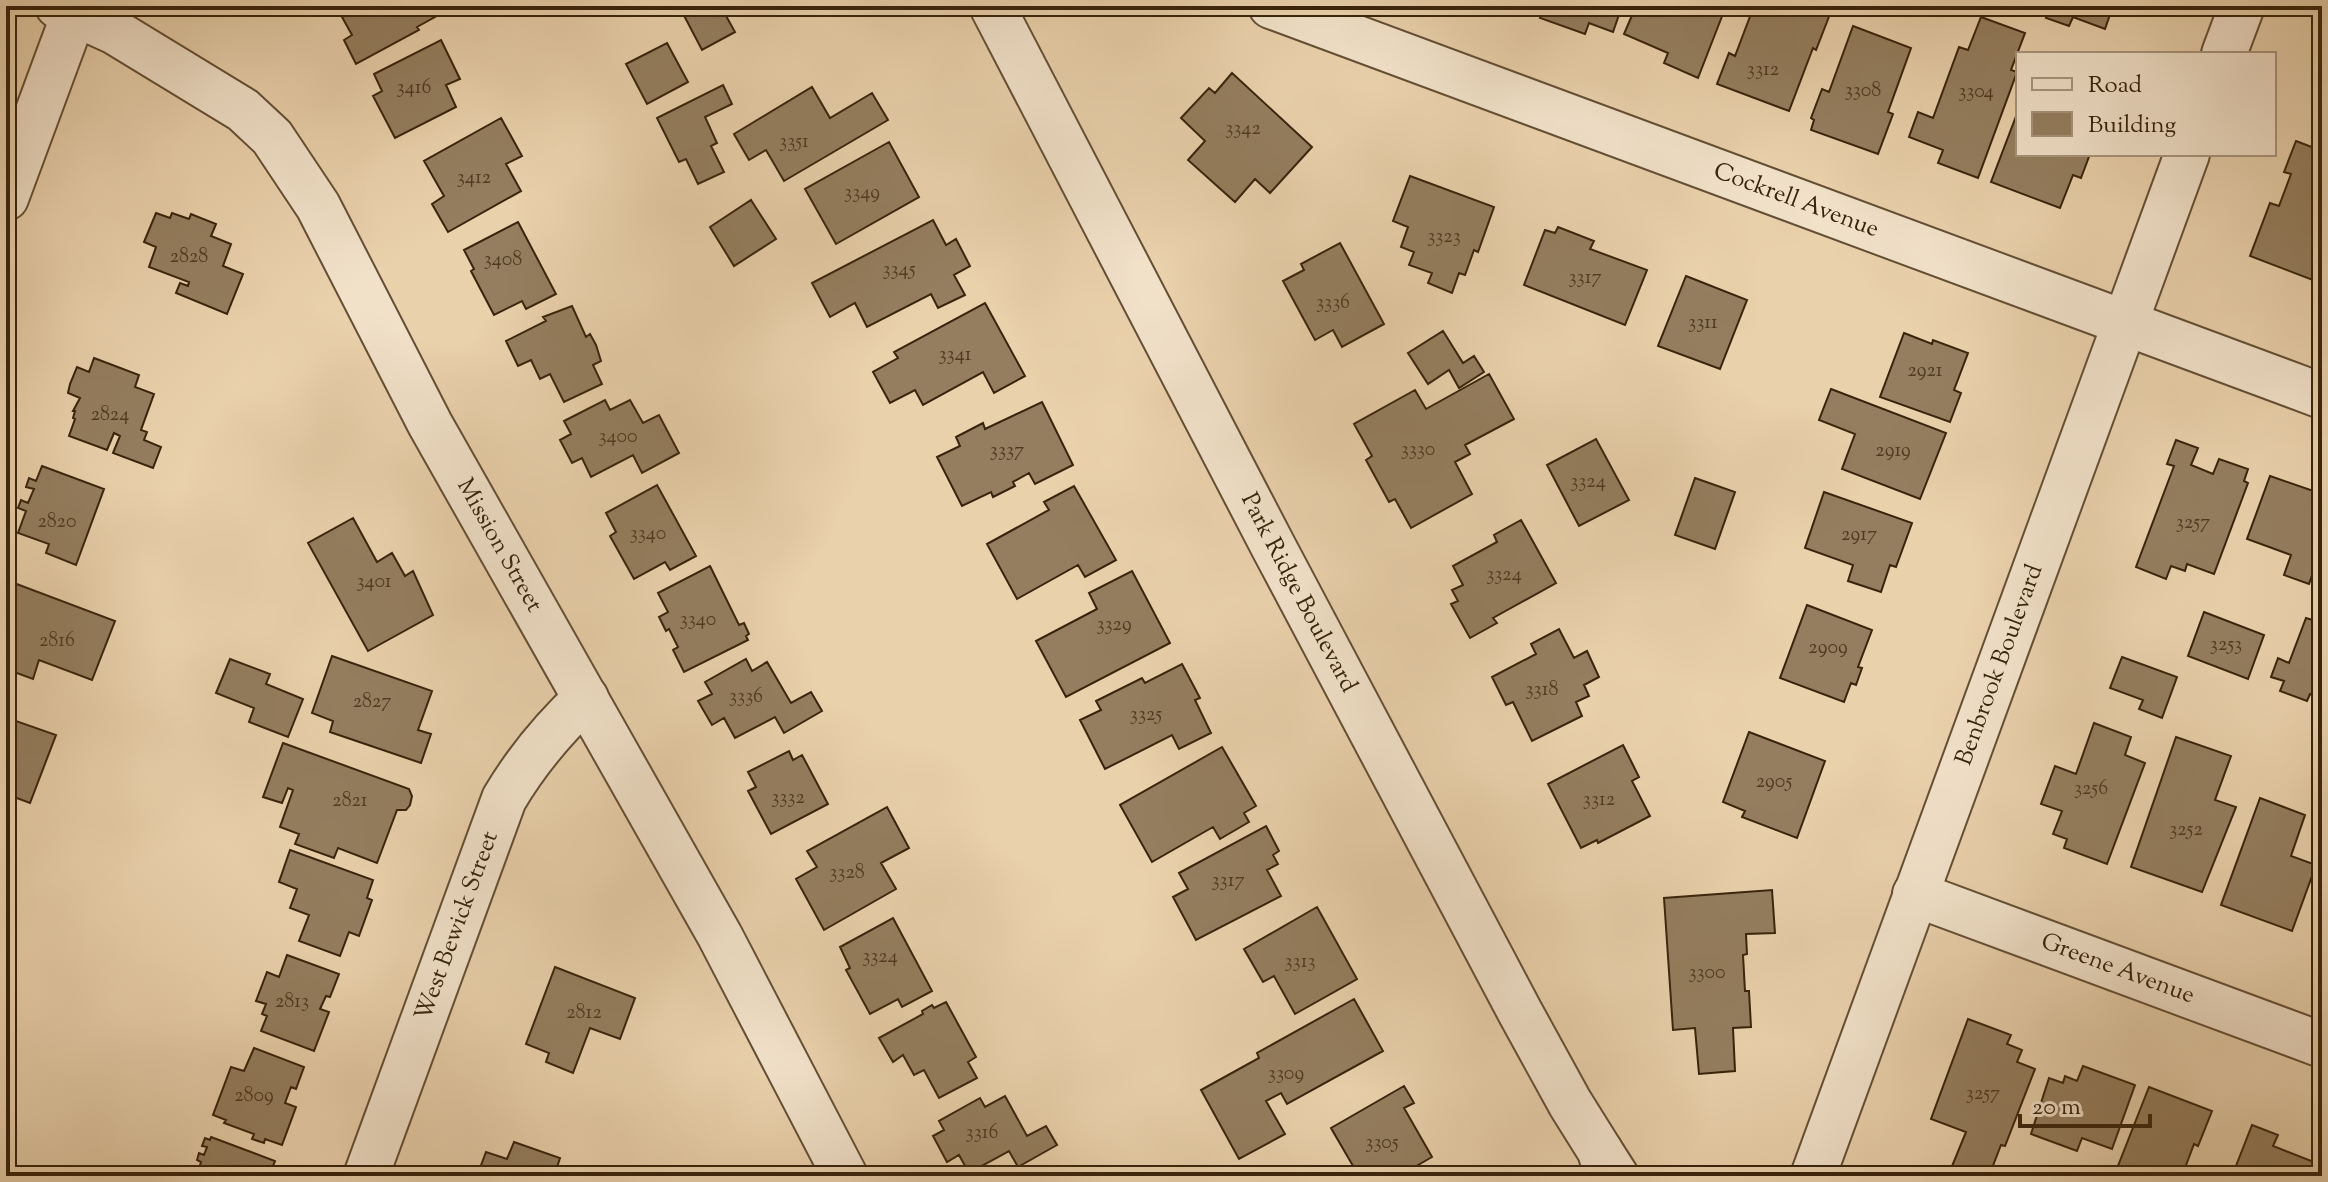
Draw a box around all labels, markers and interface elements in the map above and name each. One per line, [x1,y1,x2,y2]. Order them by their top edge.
legend [2016,52,2276,156]
house number: 3312 [1747,56,1779,85]
text: Road [2088,69,2142,103]
house number: 3416 [397,74,432,103]
house number: 3308 [1845,77,1881,106]
house number: 3304 [1958,78,1994,107]
text: Building [2088,109,2177,143]
house number: 3342 [1225,115,1261,144]
house number: 3351 [779,128,809,157]
street label: Cockrell Avenue [1709,155,1884,247]
house number: 3412 [457,164,491,193]
house number: 3349 [844,179,880,208]
house number: 3323 [1427,223,1461,252]
house number: 2828 [170,243,208,272]
house number: 3408 [484,246,522,275]
house number: 3345 [882,256,916,285]
house number: 3317 [1569,264,1601,293]
house number: 3336 [1316,289,1350,318]
house number: 3311 [1688,309,1718,338]
house number: 3341 [938,341,972,370]
house number: 2921 [1907,357,1943,386]
house number: 2824 [91,401,129,430]
house number: 3400 [598,423,638,452]
house number: 3330 [1401,436,1435,465]
house number: 3337 [990,437,1024,466]
house number: 2919 [1875,437,1911,466]
house number: 3324 [1570,468,1606,497]
street label: Mission Street [447,472,550,619]
street label: Park Ridge Boulevard [1231,487,1365,699]
house number: 2820 [37,508,77,537]
house number: 3257 [2176,509,2210,538]
house number: 3340 [630,520,666,549]
house number: 2917 [1841,521,1877,550]
street label: Benbrook Boulevard [1948,559,2052,771]
house number: 3324 [1486,561,1522,590]
house number: 3401 [356,568,392,597]
house number: 3340 [680,606,716,635]
house number: 3329 [1096,611,1132,640]
house number: 2816 [39,627,75,656]
house number: 3253 [2210,631,2242,660]
house number: 2909 [1808,634,1848,663]
house number: 3318 [1526,676,1558,705]
house number: 3336 [729,683,763,712]
house number: 2827 [353,688,391,717]
house number: 3325 [1130,701,1162,730]
house number: 2905 [1756,768,1792,797]
house number: 3256 [2074,775,2108,804]
house number: 3332 [771,784,805,813]
house number: 3312 [1583,786,1615,815]
house number: 2821 [332,787,368,816]
house number: 3252 [2169,816,2203,845]
street label: West Bewick Street [407,827,508,1026]
house number: 3328 [829,859,865,888]
house number: 3317 [1212,867,1244,896]
street label: Greene Avenue [2036,925,2199,1013]
house number: 3324 [862,943,898,972]
house number: 3313 [1284,948,1316,977]
house number: 3300 [1688,959,1726,988]
house number: 2813 [275,988,309,1017]
house number: 2812 [566,999,602,1028]
house number: 3309 [1268,1060,1304,1089]
scale bar [2020,1078,2150,1128]
house number: 3257 [1966,1080,2000,1109]
house number: 2809 [234,1082,274,1111]
text: 20 m [2032,1091,2081,1125]
house number: 3316 [966,1119,999,1148]
house number: 3305 [1365,1129,1399,1158]

